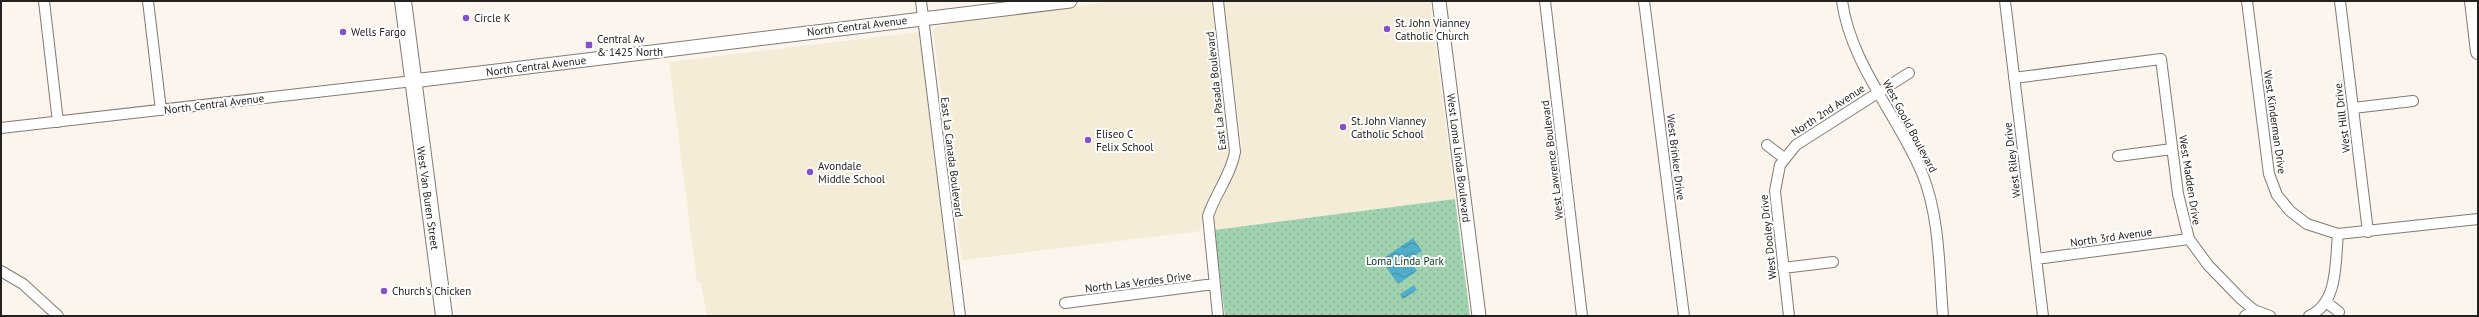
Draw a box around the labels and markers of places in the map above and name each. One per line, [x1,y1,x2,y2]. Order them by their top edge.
place label: Circle K [474,11,511,25]
marker: Circle K [461,13,471,23]
place label: St. John Vianney Catholic Church [1395,16,1471,43]
marker: St. John Vianney Catholic Church [1382,24,1392,34]
place label: Wells Fargo [351,25,406,39]
marker: Wells Fargo [338,27,348,37]
place label: Central Av & 1425 North [597,32,663,59]
marker: Central Av & 1425 North [584,40,594,50]
place label: St. John Vianney Catholic School [1351,114,1427,141]
marker: St. John Vianney Catholic School [1338,122,1348,132]
place label: Eliseo C Felix School [1096,127,1154,154]
marker: Eliseo C Felix School [1083,135,1093,145]
place label: Avondale Middle School [818,159,886,186]
marker: Avondale Middle School [805,167,815,177]
place label: Church's Chicken [392,284,471,298]
marker: Church's Chicken [379,286,389,296]

